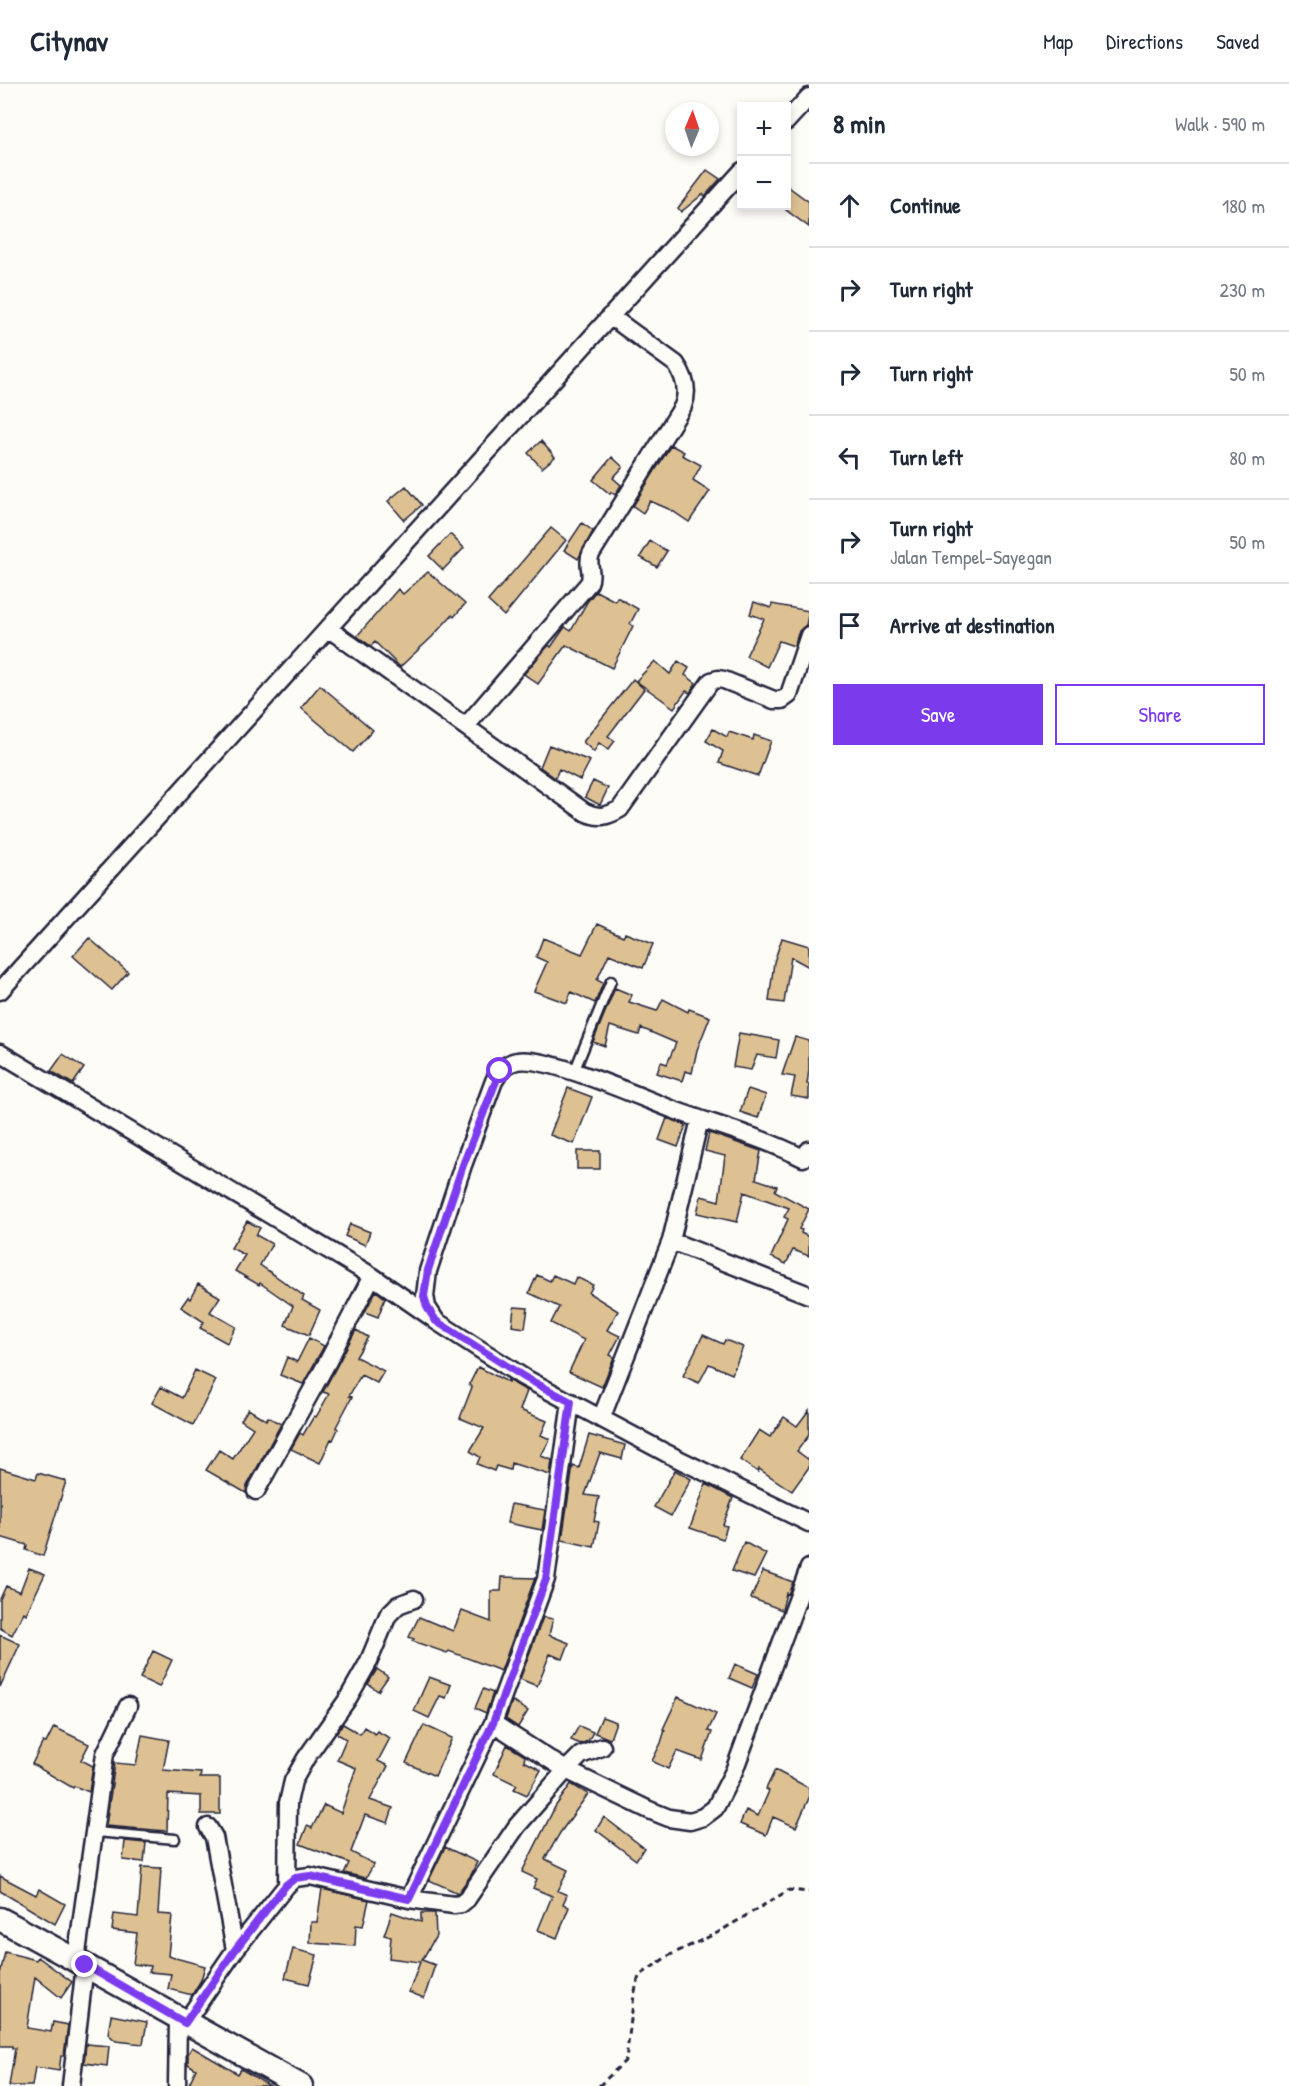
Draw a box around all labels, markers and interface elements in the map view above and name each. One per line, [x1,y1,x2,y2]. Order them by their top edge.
text: Citynav [30,22,108,60]
text: Map [1043,27,1073,56]
text: Directions [1106,27,1183,56]
text: Saved [1216,27,1259,56]
north arrow [665,102,719,156]
map controls [737,102,791,210]
button: + [737,102,791,156]
text: 8 min [833,106,886,141]
text: Walk · 590 m [1175,110,1265,137]
button: − [737,156,791,210]
icon: ahead [833,189,866,222]
text: Continue [890,190,961,220]
text: 180 m [1222,192,1265,219]
icon: right [833,273,866,306]
text: Turn right [890,274,973,304]
text: 230 m [1220,276,1265,303]
icon: right [833,357,866,390]
text: Turn right [890,358,973,388]
text: 50 m [1229,360,1265,387]
icon: left [833,441,866,474]
text: Turn left [890,442,963,472]
text: 80 m [1229,444,1265,471]
text: Turn right [890,513,973,543]
icon: right [833,525,866,558]
text: 50 m [1229,528,1265,555]
text: Jalan Tempel-Sayegan [890,543,1052,570]
icon: arrive [833,609,866,642]
text: Arrive at destination [890,610,1055,640]
button: Save [833,684,1043,745]
button: Share [1055,684,1265,745]
route start [486,1057,512,1083]
route end [71,1951,97,1977]

